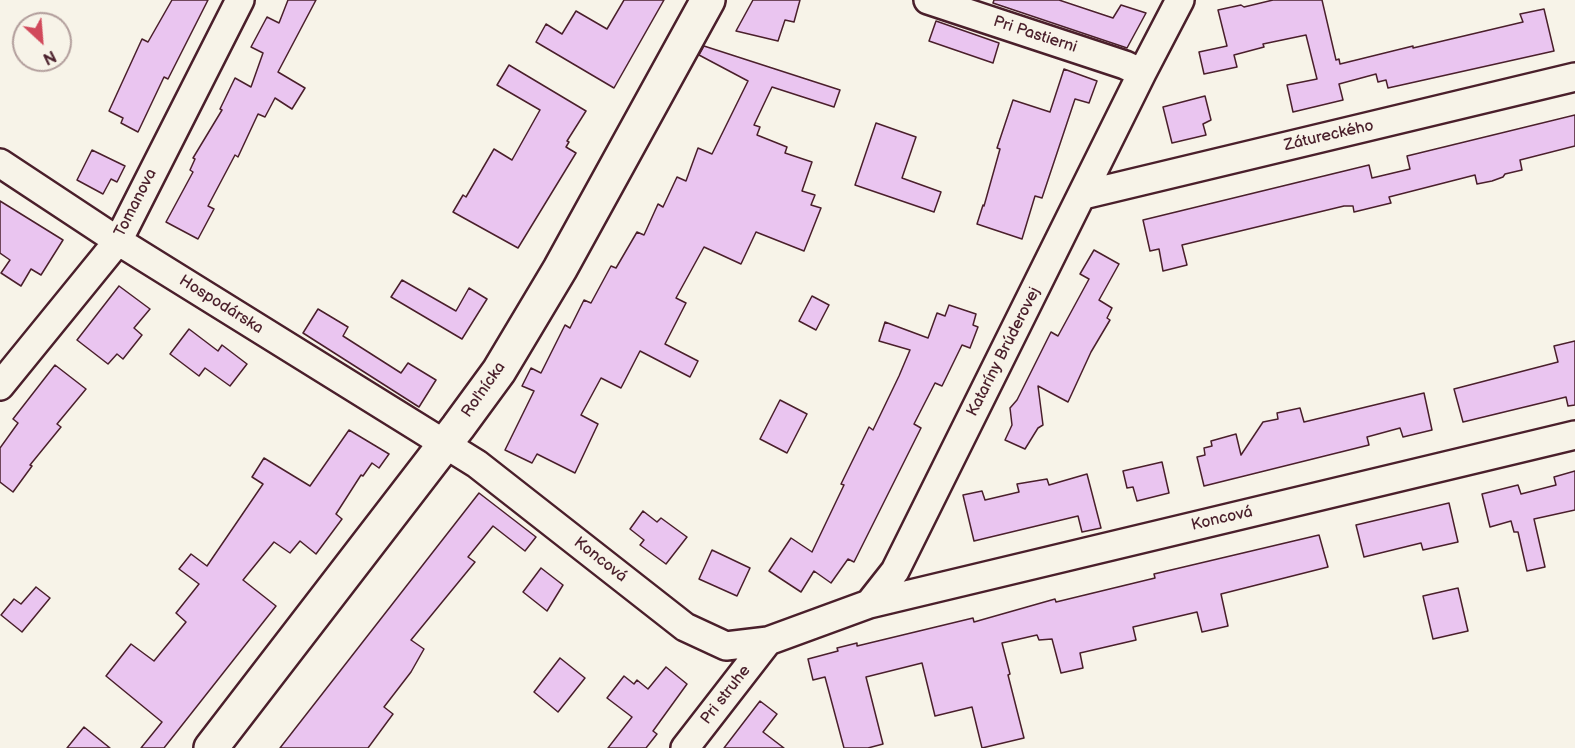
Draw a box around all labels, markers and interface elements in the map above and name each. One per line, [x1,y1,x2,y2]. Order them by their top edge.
north arrow [12,12,72,72]
street label: Pri Pastierni [991,12,1079,58]
text: N [40,46,59,68]
street label: Zátureckého [1282,116,1376,156]
street label: Tomanova [111,166,161,240]
street label: Hospodárska [175,272,267,338]
street label: Kataríny Brúderovej [963,284,1045,420]
street label: Roľnícka [458,358,510,422]
street label: Koncová [1189,503,1255,535]
street label: Koncová [570,533,630,587]
street label: Pri struhe [697,662,755,728]

